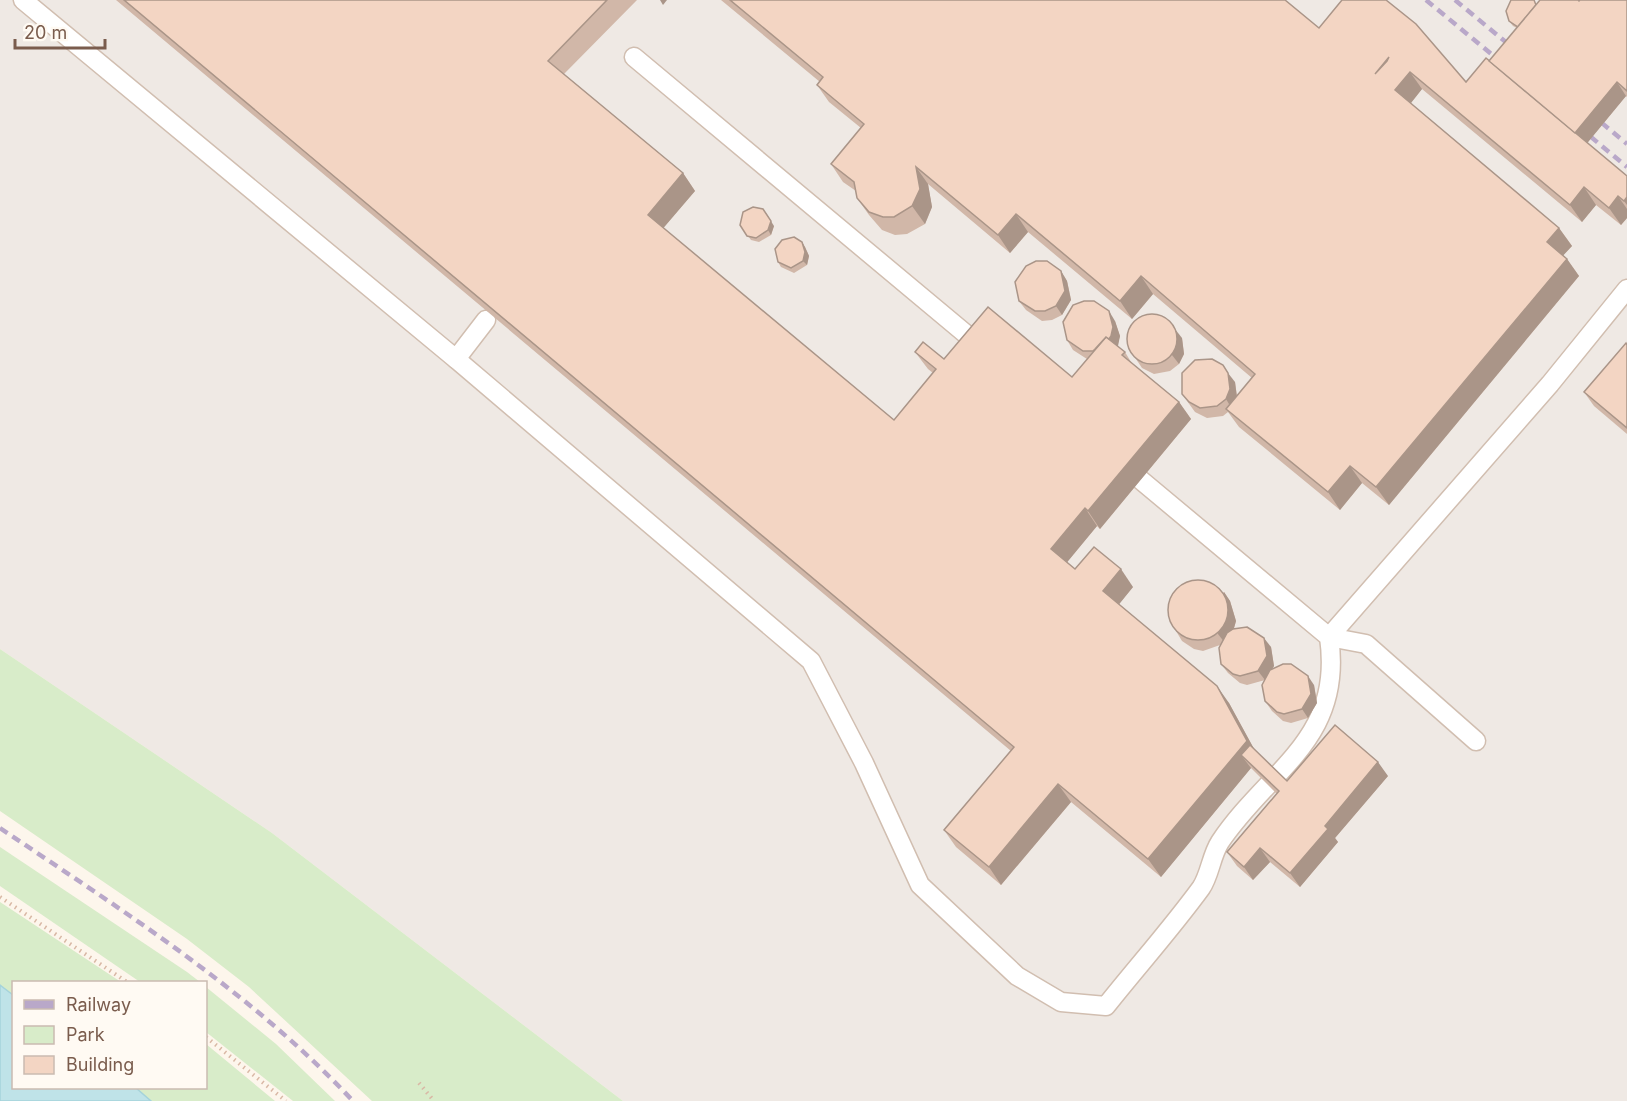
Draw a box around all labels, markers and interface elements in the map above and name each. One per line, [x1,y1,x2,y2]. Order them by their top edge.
scale bar [15,12,105,50]
text: 20 m [24,22,67,43]
legend [12,981,207,1089]
text: Railway [66,994,131,1015]
text: Park [66,1024,105,1045]
text: Building [66,1054,134,1075]

